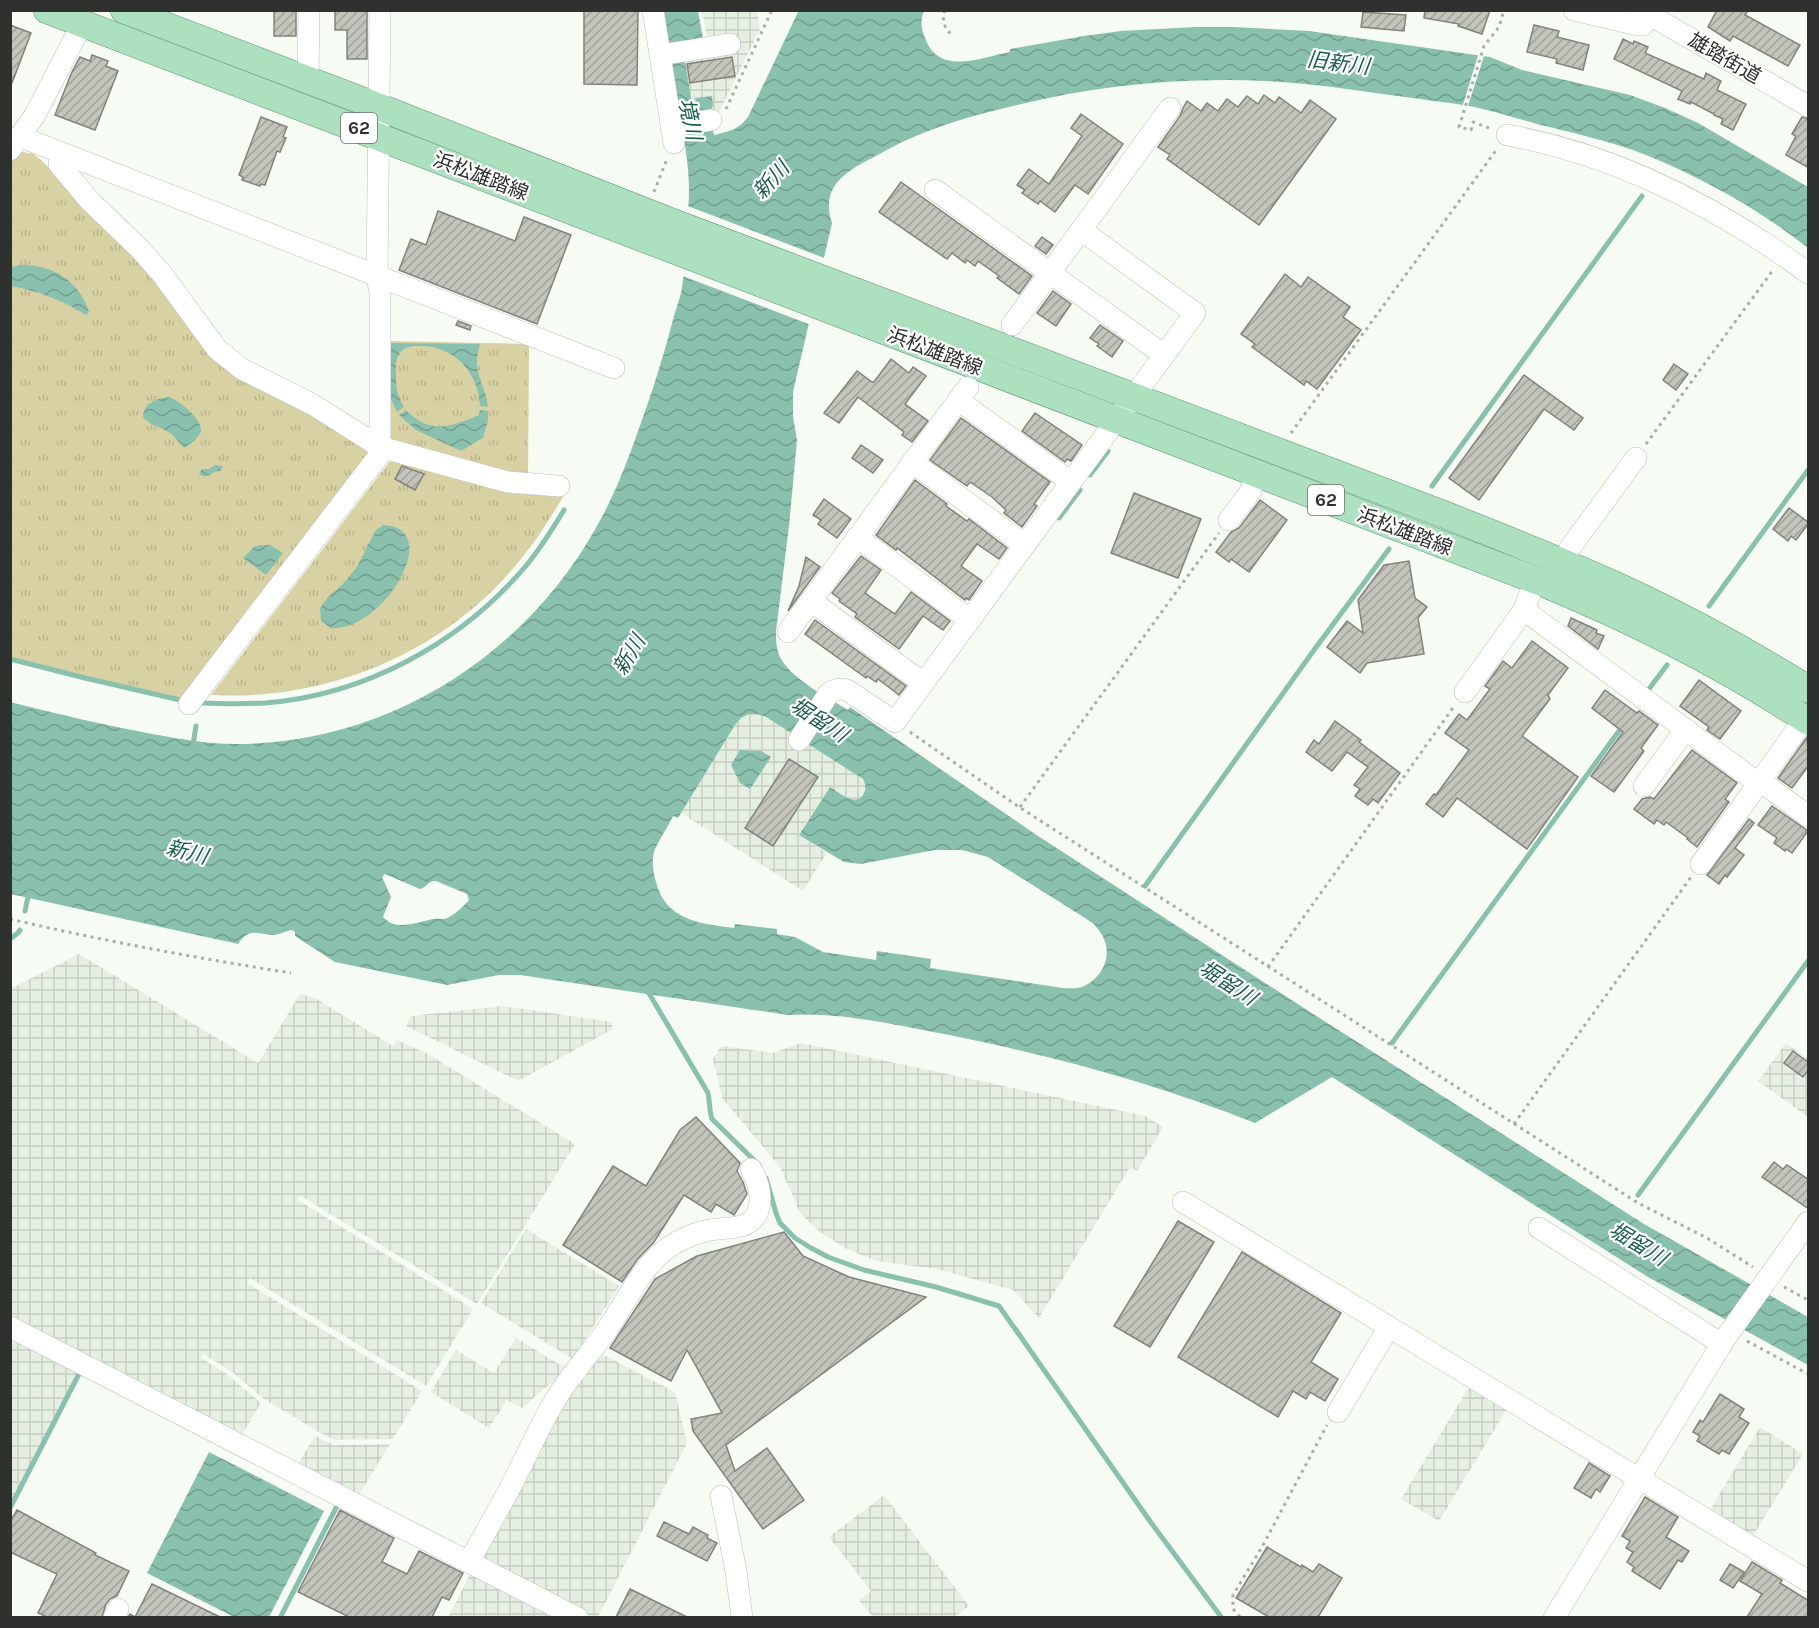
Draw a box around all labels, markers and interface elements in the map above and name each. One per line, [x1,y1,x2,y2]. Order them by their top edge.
street label: 雄踏街道 [1684,28,1765,88]
water label: 旧新川 [1305,47,1373,79]
water label: 境川 [674,96,707,144]
road number: 62 [341,113,377,143]
street label: 浜松雄踏線 [430,148,532,205]
water label: 新川 [748,155,795,204]
street label: 浜松雄踏線 [884,323,986,380]
road number: 62 [1308,485,1344,515]
street label: 浜松雄踏線 [1354,503,1456,560]
water label: 新川 [608,629,651,679]
water label: 堀留川 [786,693,854,748]
water label: 新川 [164,835,212,869]
water label: 堀留川 [1195,956,1263,1011]
water label: 堀留川 [1605,1217,1673,1272]

